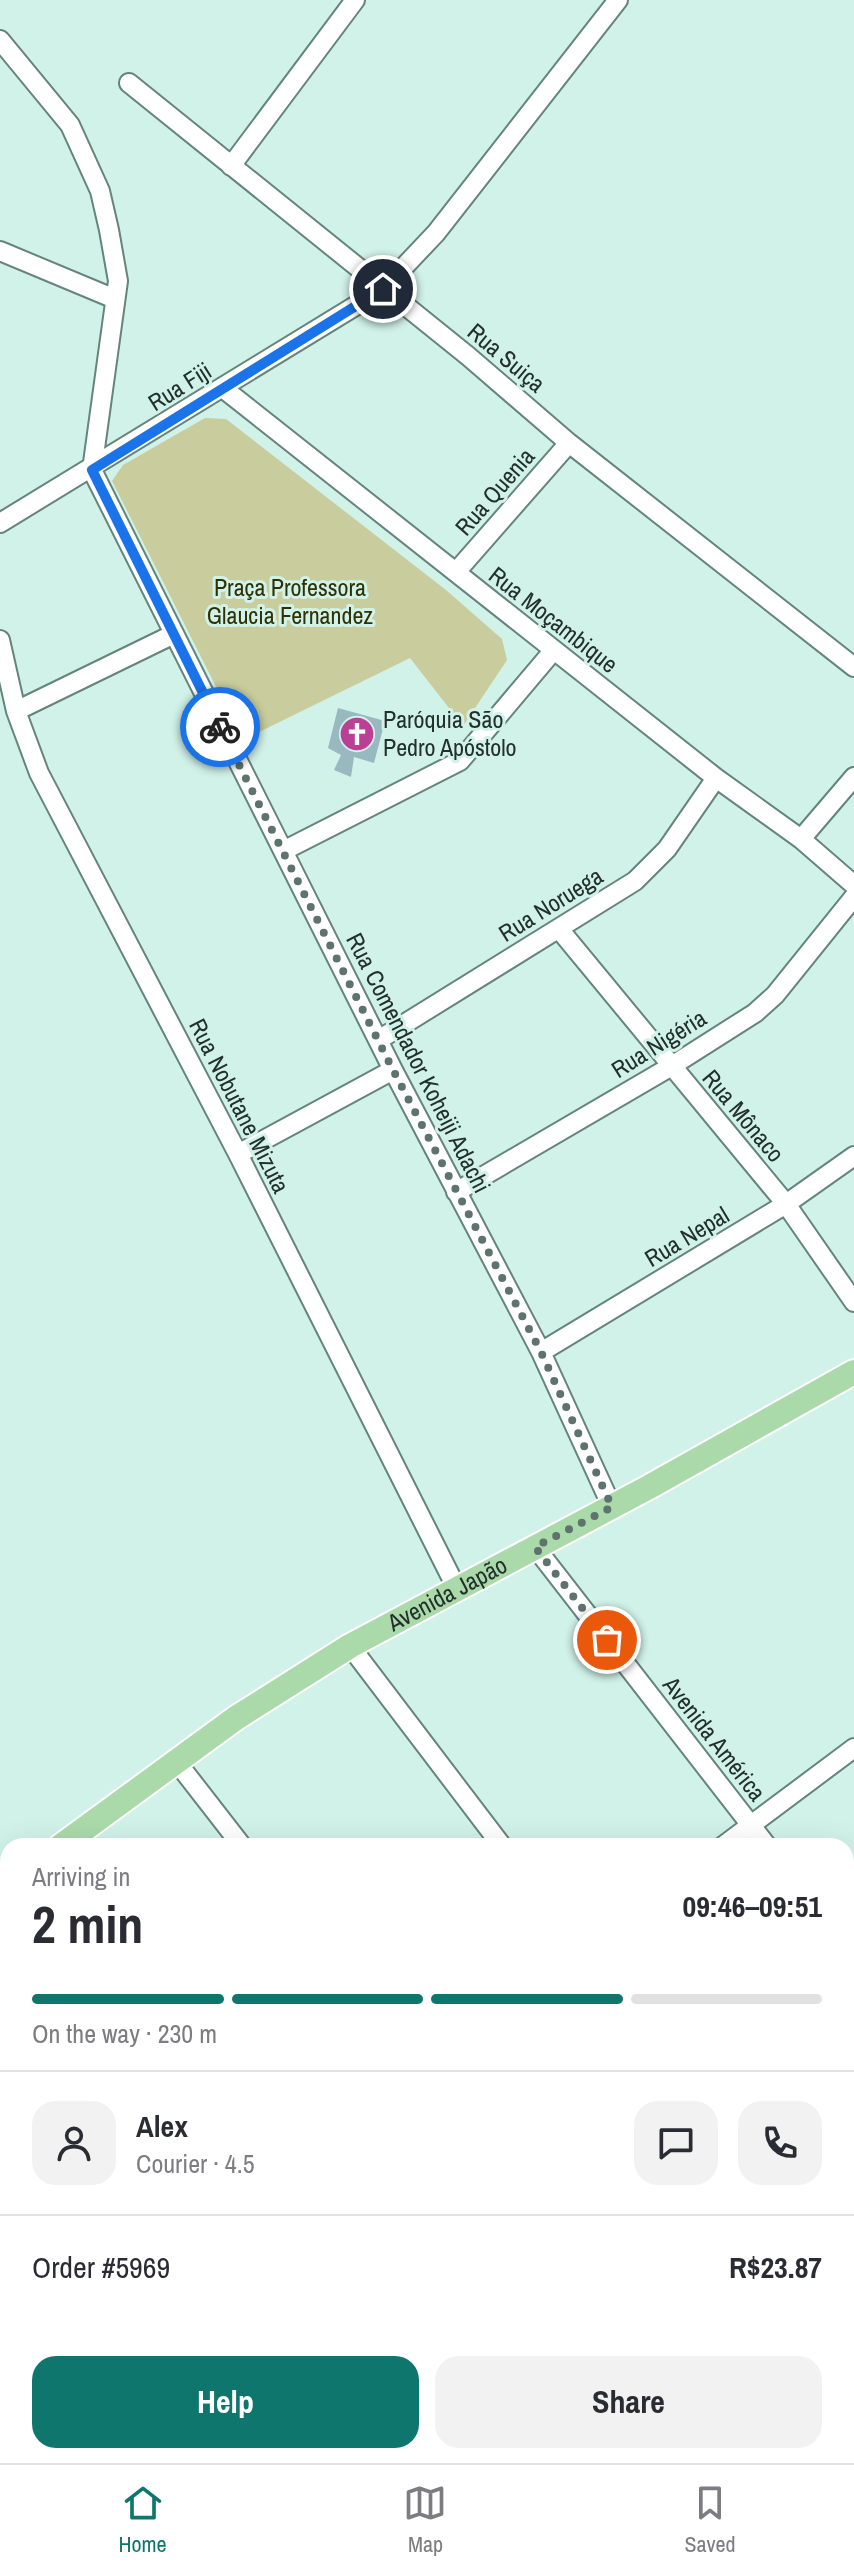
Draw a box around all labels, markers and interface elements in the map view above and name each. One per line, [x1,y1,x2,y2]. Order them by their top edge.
pin [349,255,417,323]
icon: home [361,267,405,311]
street label: Rua Suiça [461,315,552,399]
street label: Rua Fiji [142,354,217,418]
street label: Rua Quenia [447,441,541,542]
street label: Rua Moçambique [483,559,625,680]
park label: Praça Professora Glaucia Fernandez [207,571,373,631]
courier [180,687,260,767]
place label: Paróquia São Pedro Apóstolo [383,703,517,763]
icon: bike [198,705,242,749]
church icon: Paróquia São Pedro Apóstolo [338,715,376,753]
street label: Rua Noruega [492,860,609,949]
street label: Rua Comendador Koheiji Adachi [339,927,498,1198]
street label: Rua Nigéria [605,1001,712,1085]
street label: Rua Nobutane Mizuta [182,1013,298,1198]
street label: Rua Mônaco [696,1062,792,1168]
street label: Rua Nepal [638,1198,735,1274]
street label: Avenida Japão [381,1548,512,1639]
pin [573,1606,641,1674]
icon: bag [585,1618,629,1662]
street label: Avenida América [656,1669,773,1807]
text: Arriving in [32,1859,130,1894]
text: 09:46–09:51 [683,1886,822,1926]
text: 2 min [32,1889,143,1959]
text: On the way · 230 m [32,2016,217,2051]
button: person [32,2101,116,2185]
button: chat [634,2101,718,2185]
button: phone [738,2101,822,2185]
text: Alex [136,2106,188,2146]
text: Courier · 4.5 [136,2146,255,2181]
text: Order #5969 [32,2247,170,2287]
text: R$23.87 [729,2247,822,2287]
button: Help [32,2356,419,2448]
button: Share [435,2356,822,2448]
tab: Home [118,2481,167,2559]
tab: Map [403,2481,447,2559]
tab: Saved [684,2481,736,2559]

